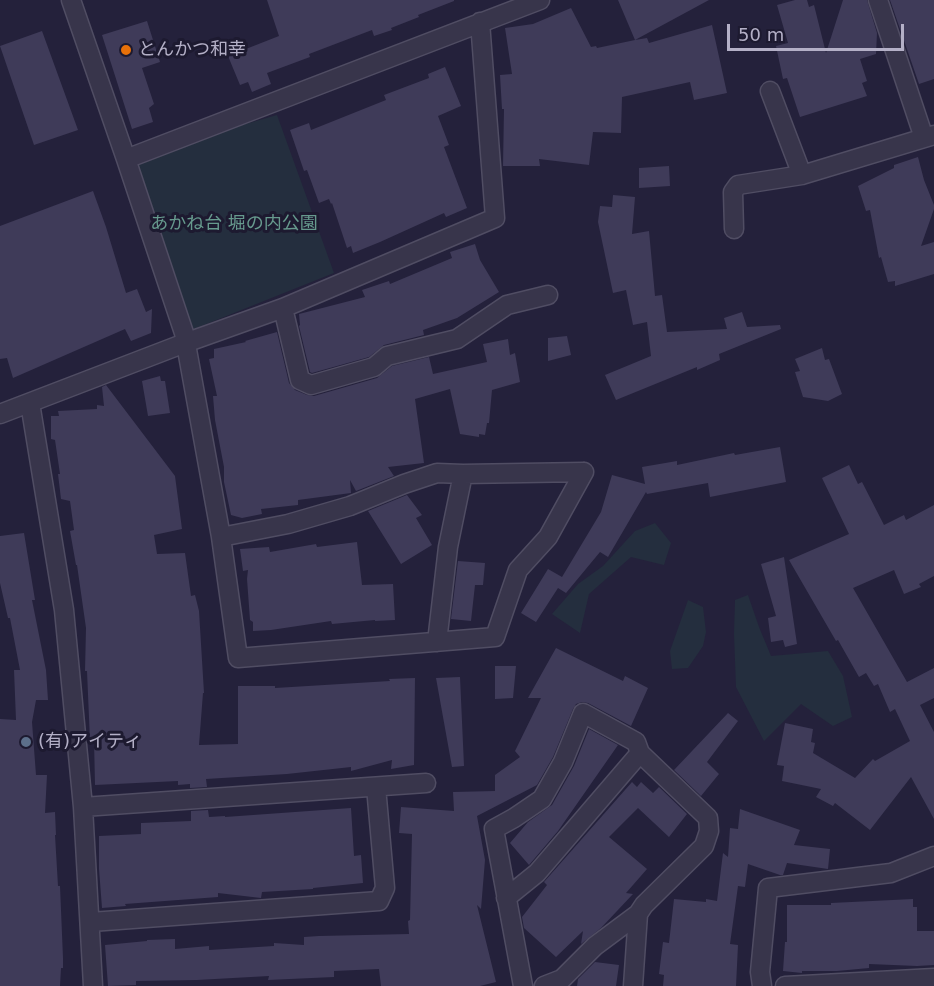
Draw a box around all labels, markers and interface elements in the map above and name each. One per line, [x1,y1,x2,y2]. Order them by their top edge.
scale bar [730,12,907,50]
text: 50 m [738,24,784,45]
place label: とんかつ和幸 [138,39,246,61]
marker: とんかつ和幸 [119,43,133,57]
park label: あかね台 堀の内公園 [150,213,318,235]
place label: (有)アイティ [38,731,142,753]
marker: (有)アイティ [19,735,33,749]

